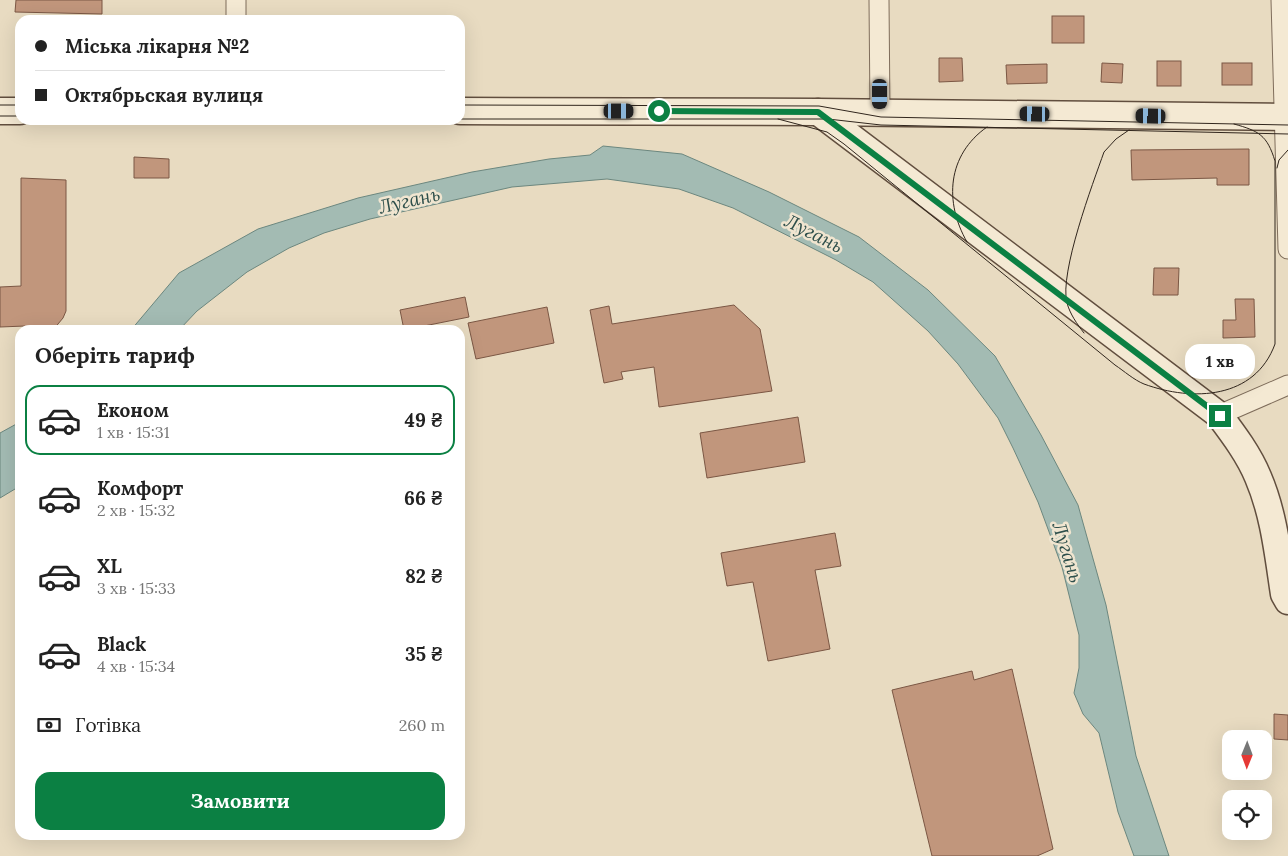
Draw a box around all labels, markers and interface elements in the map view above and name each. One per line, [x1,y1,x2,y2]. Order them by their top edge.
text: Міська лікарня №2 [65,34,249,58]
car [872,79,887,109]
text: Октябрьская вулиця [65,83,263,107]
route start [648,100,670,122]
car [604,104,634,119]
car [1019,106,1050,122]
car [1135,108,1166,124]
water label: Лугань [376,181,442,219]
water label: Лугань [781,208,847,258]
text: Оберіть тариф [35,341,195,369]
callout: 1 хв [1185,344,1255,378]
text: 1 хв [1206,351,1234,371]
icon: car [37,398,82,443]
text: Економ [97,398,169,422]
route end [1209,405,1231,427]
text: 49 ₴ [405,408,443,432]
text: 1 хв · 15:31 [97,422,170,442]
icon: car [37,476,82,521]
text: Комфорт [97,476,183,500]
text: 66 ₴ [404,486,443,510]
text: 2 хв · 15:32 [97,500,175,520]
water label: Лугань [1047,519,1089,585]
icon: car [37,554,82,599]
text: XL [97,554,122,578]
text: 82 ₴ [405,564,443,588]
text: 3 хв · 15:33 [97,578,176,598]
icon: car [37,632,82,677]
text: Black [97,632,146,656]
text: 35 ₴ [405,642,443,666]
text: 4 хв · 15:34 [97,656,175,676]
icon: cash [35,711,63,739]
text: Готівка [75,713,141,737]
text: 260 m [399,715,445,735]
north arrow [1222,730,1272,780]
map controls [1222,730,1272,840]
button: Замовити [35,772,445,830]
button: locate [1222,790,1272,840]

